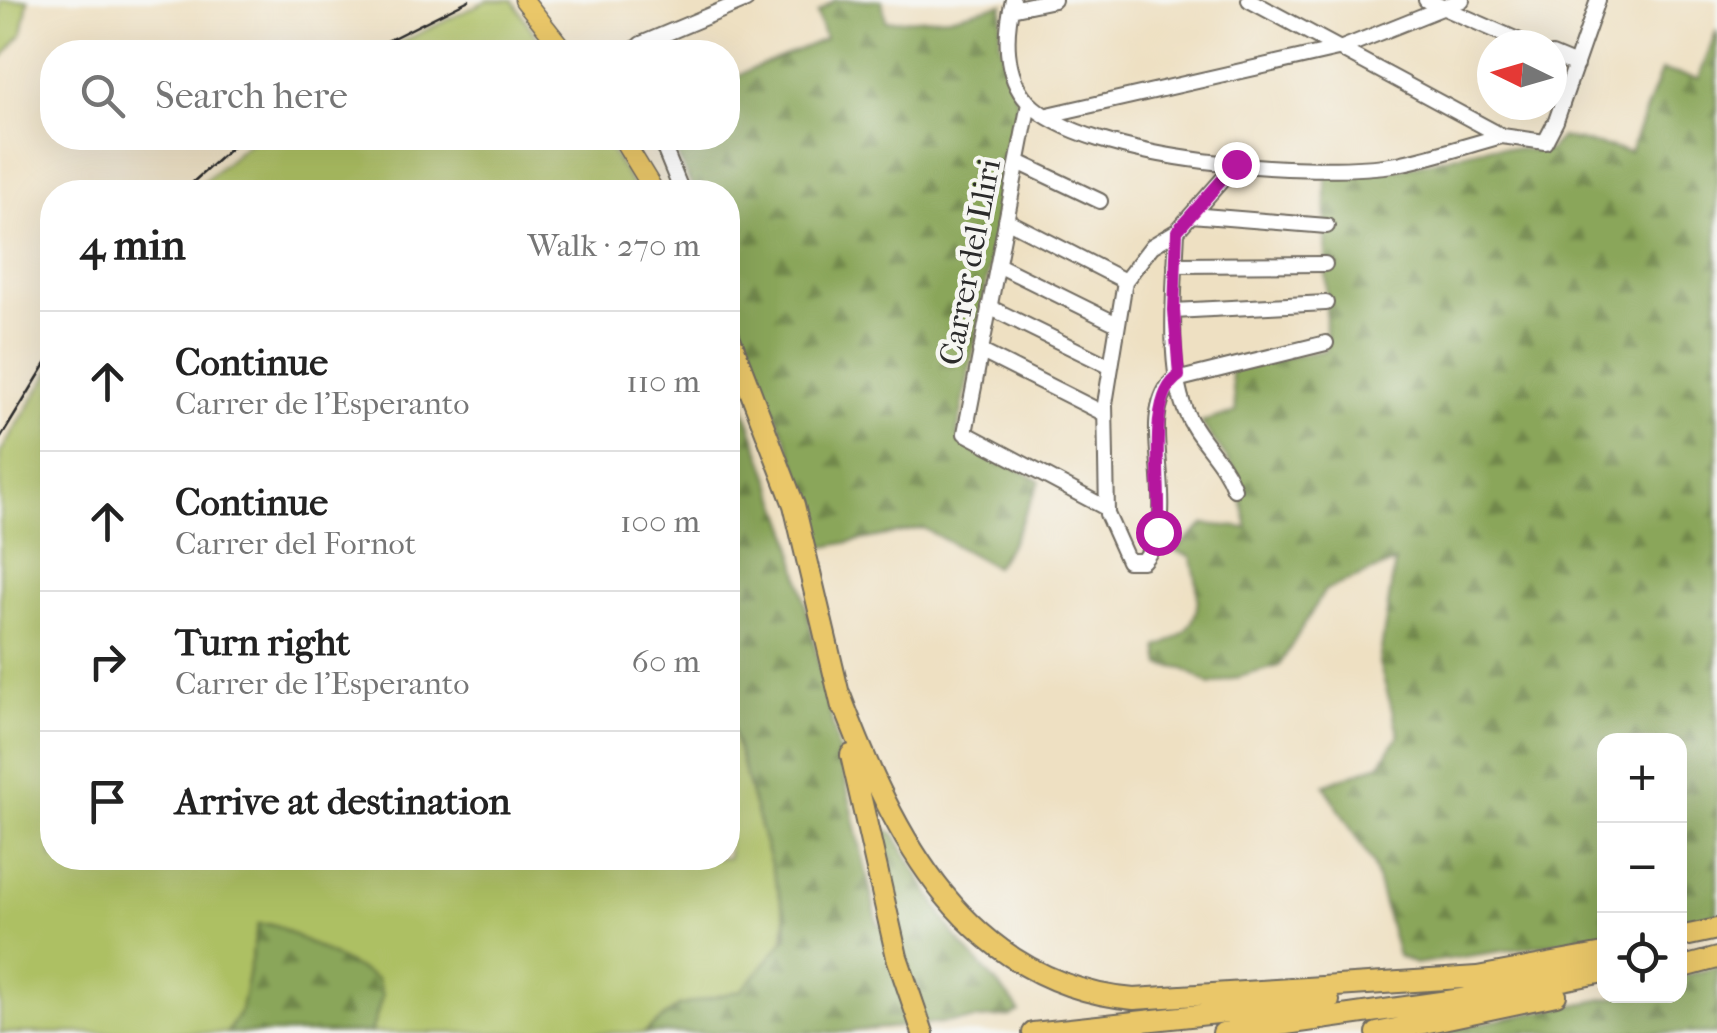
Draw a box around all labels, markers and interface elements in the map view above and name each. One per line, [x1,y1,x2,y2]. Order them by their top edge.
north arrow [1477,30,1567,120]
search box [40,40,740,150]
icon: search [75,68,130,123]
text: Search here [155,73,348,118]
route end [1214,142,1260,188]
street label: Carrer del Lliri [932,155,1008,368]
text: 4 min [80,221,186,270]
text: Walk · 270 m [528,227,700,264]
text: Continue [175,340,328,385]
icon: ahead [80,354,135,409]
text: 110 m [626,363,700,400]
text: Carrer de l'Esperanto [175,385,469,422]
text: Continue [175,480,328,525]
icon: ahead [80,494,135,549]
text: 100 m [620,503,700,540]
route start [1136,510,1182,556]
text: Carrer del Fornot [175,525,416,562]
text: Turn right [175,620,350,665]
icon: right [80,634,135,689]
text: 60 m [632,643,700,680]
text: Carrer de l'Esperanto [175,665,469,702]
map controls [1597,733,1687,1003]
button: + [1597,733,1687,823]
icon: arrive [80,774,135,829]
text: Arrive at destination [175,779,511,824]
button: − [1597,823,1687,913]
button: locate [1597,913,1687,1003]

